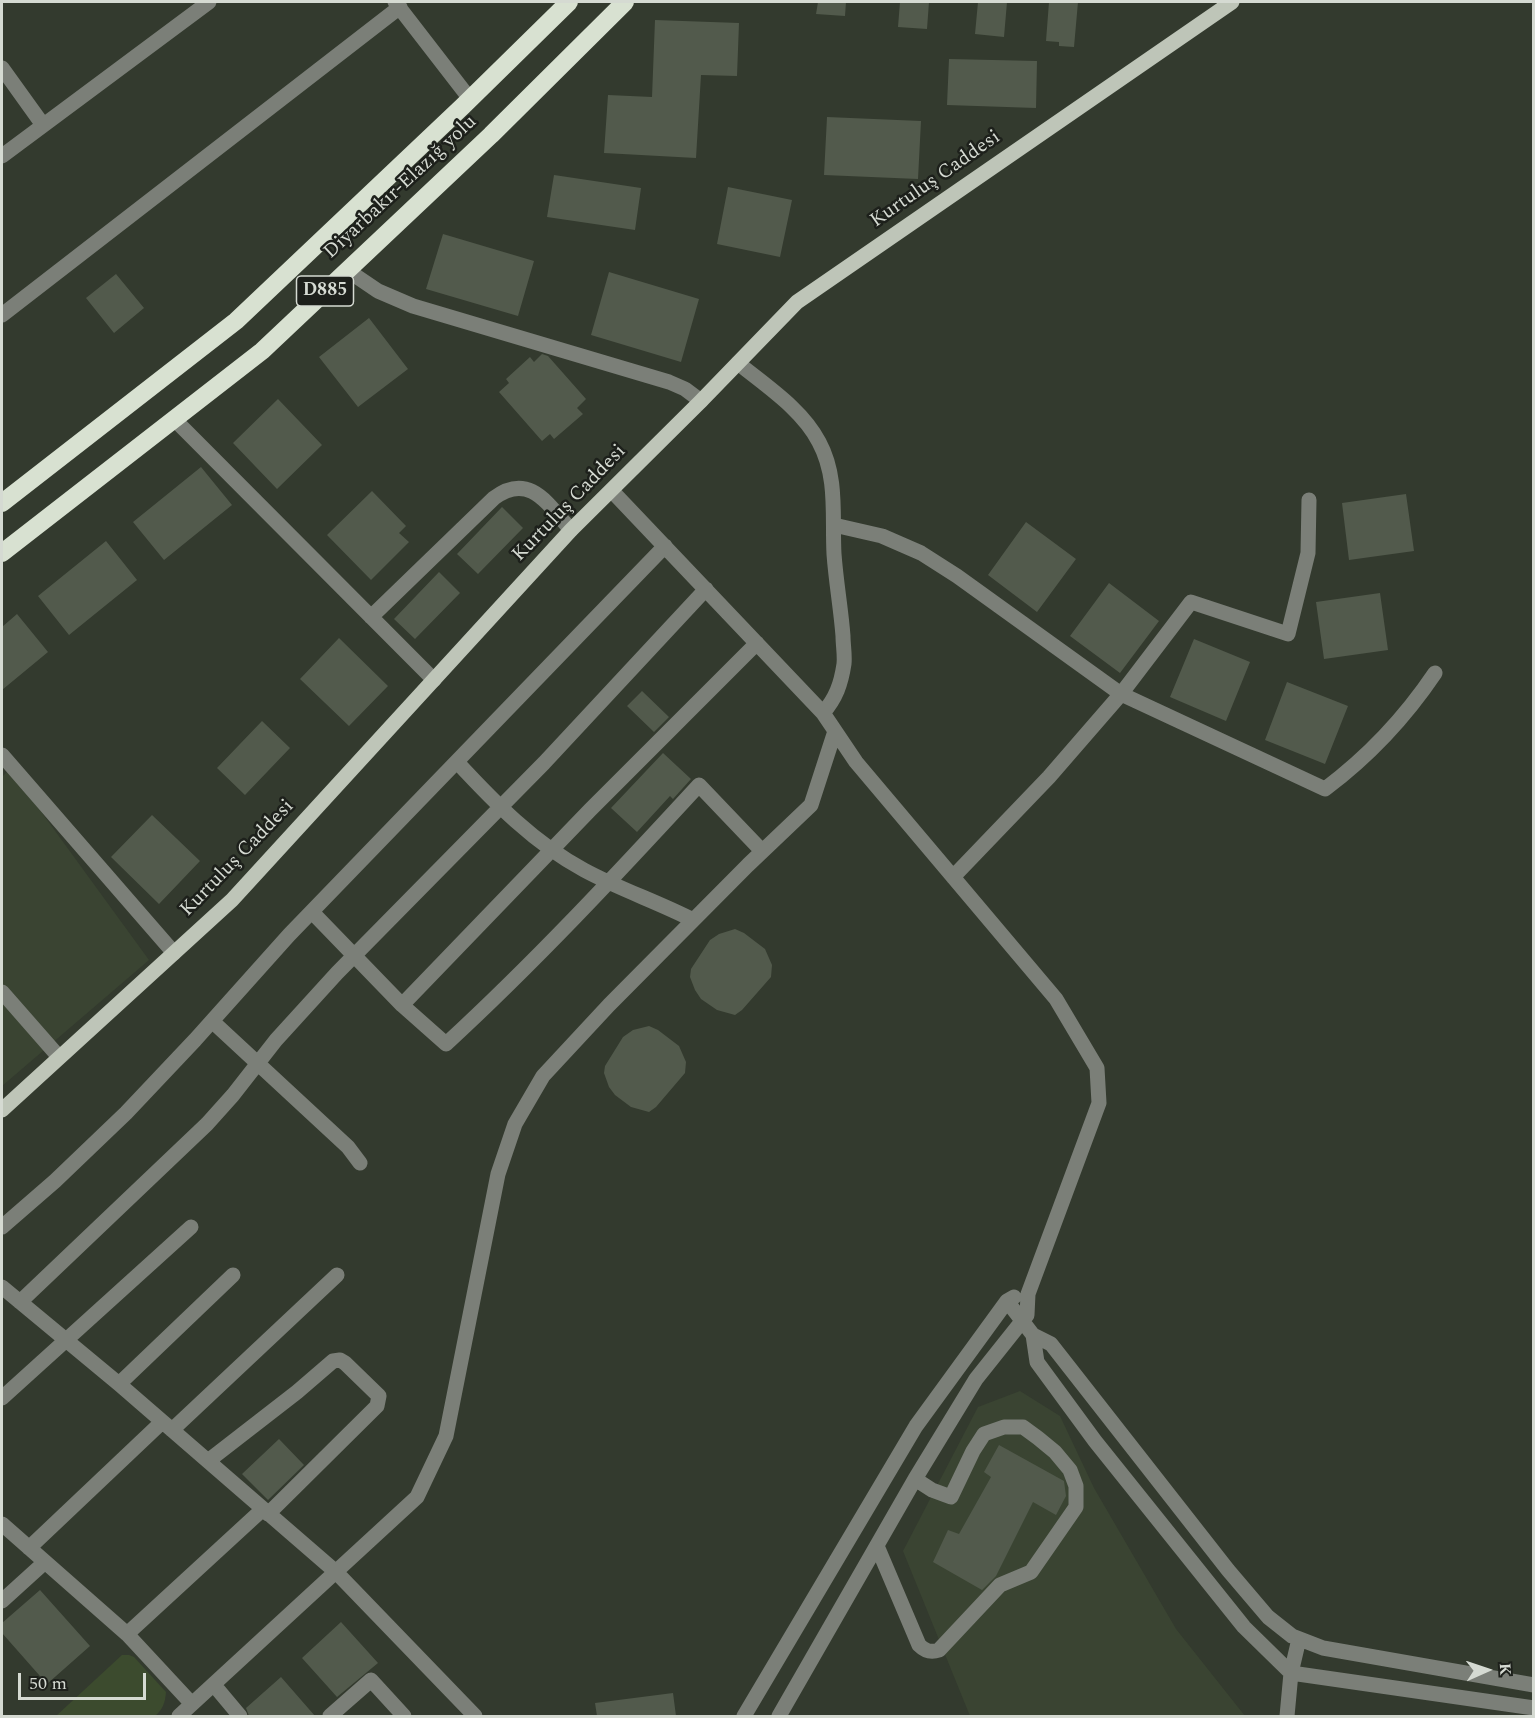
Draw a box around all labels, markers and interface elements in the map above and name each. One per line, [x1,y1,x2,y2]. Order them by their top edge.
street label: Diyarbakır-Elazığ yolu [320,111,482,265]
street label: Kurtuluş Caddesi [866,126,1006,234]
road number: D885 [296,276,354,306]
street label: Kurtuluş Caddesi [508,441,632,567]
street label: Kurtuluş Caddesi [176,796,300,922]
north arrow [1457,1640,1517,1700]
scale bar [21,1661,148,1699]
text: K [1493,1662,1517,1676]
text: 50 m [29,1670,67,1697]

